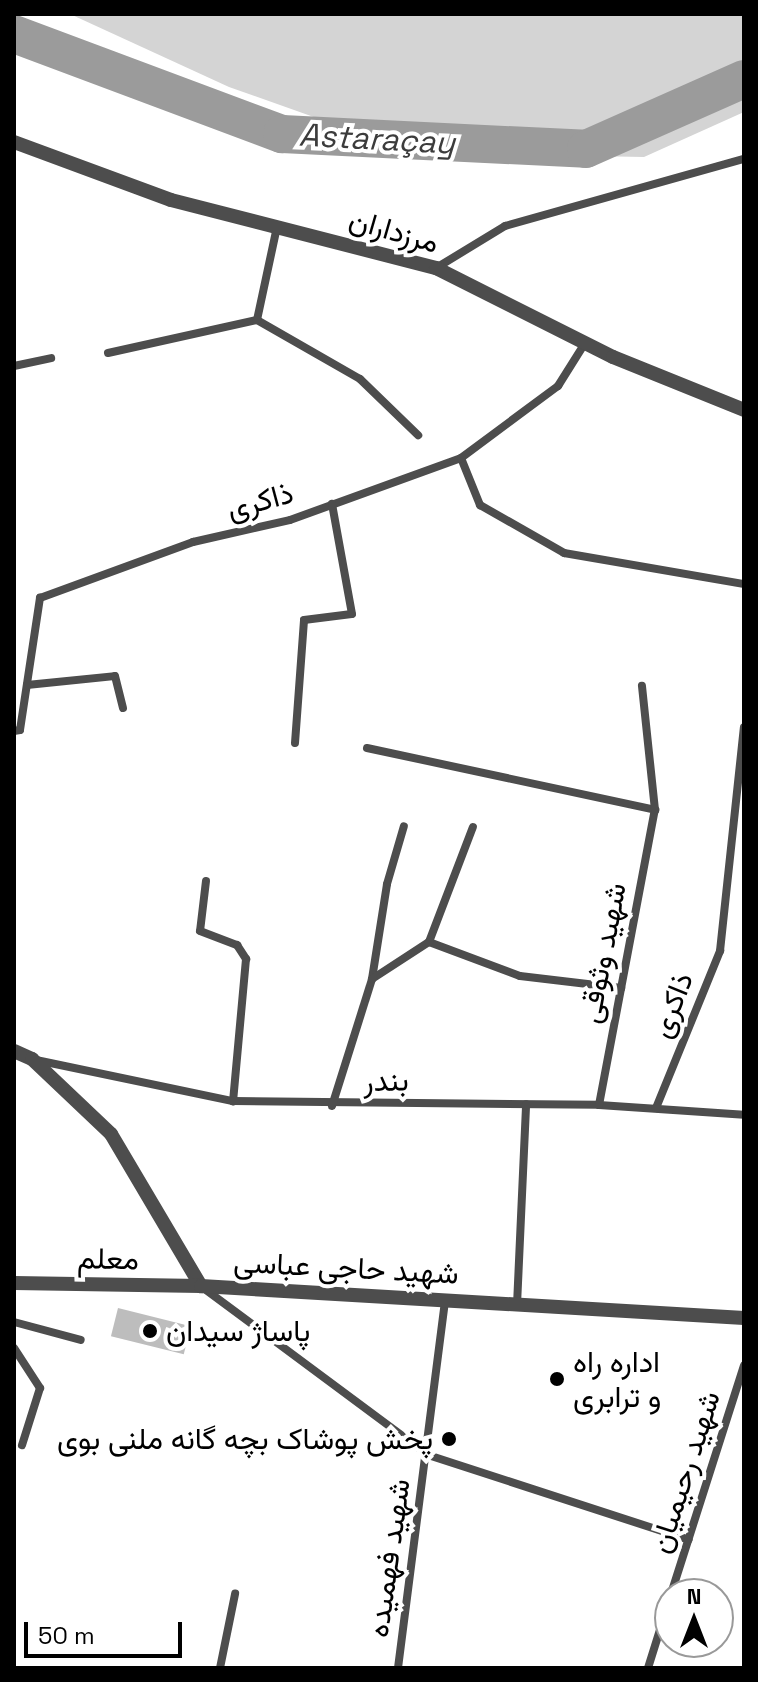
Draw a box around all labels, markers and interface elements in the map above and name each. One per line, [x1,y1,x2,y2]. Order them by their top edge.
water label: Astaraçay [298,116,456,162]
street label: مرزداران [345,201,443,261]
street label: ذاکری [223,475,297,527]
street label: شهید وثوقی [572,880,634,1026]
street label: ذاکری [643,967,701,1043]
street label: بندر [363,1063,409,1099]
street label: معلم [77,1240,139,1278]
street label: شهید حاجی عباسی [233,1244,459,1292]
place label: پاساژ سیدان [166,1313,310,1349]
marker: پاساژ سیدان [141,1322,159,1340]
place label: اداره راه و ترابری [573,1344,661,1414]
marker: اداره راه و ترابری [548,1370,566,1388]
street label: شهید رحیمیان [642,1386,728,1558]
place label: پخش پوشاک بچه گانه ملنی بوی [57,1421,433,1457]
marker: پخش پوشاک بچه گانه ملنی بوی [440,1430,458,1448]
street label: شهید فهمیده [360,1476,418,1640]
north arrow [654,1578,734,1658]
text: N [687,1582,701,1610]
scale bar [28,1606,186,1656]
text: 50 m [38,1620,95,1651]

